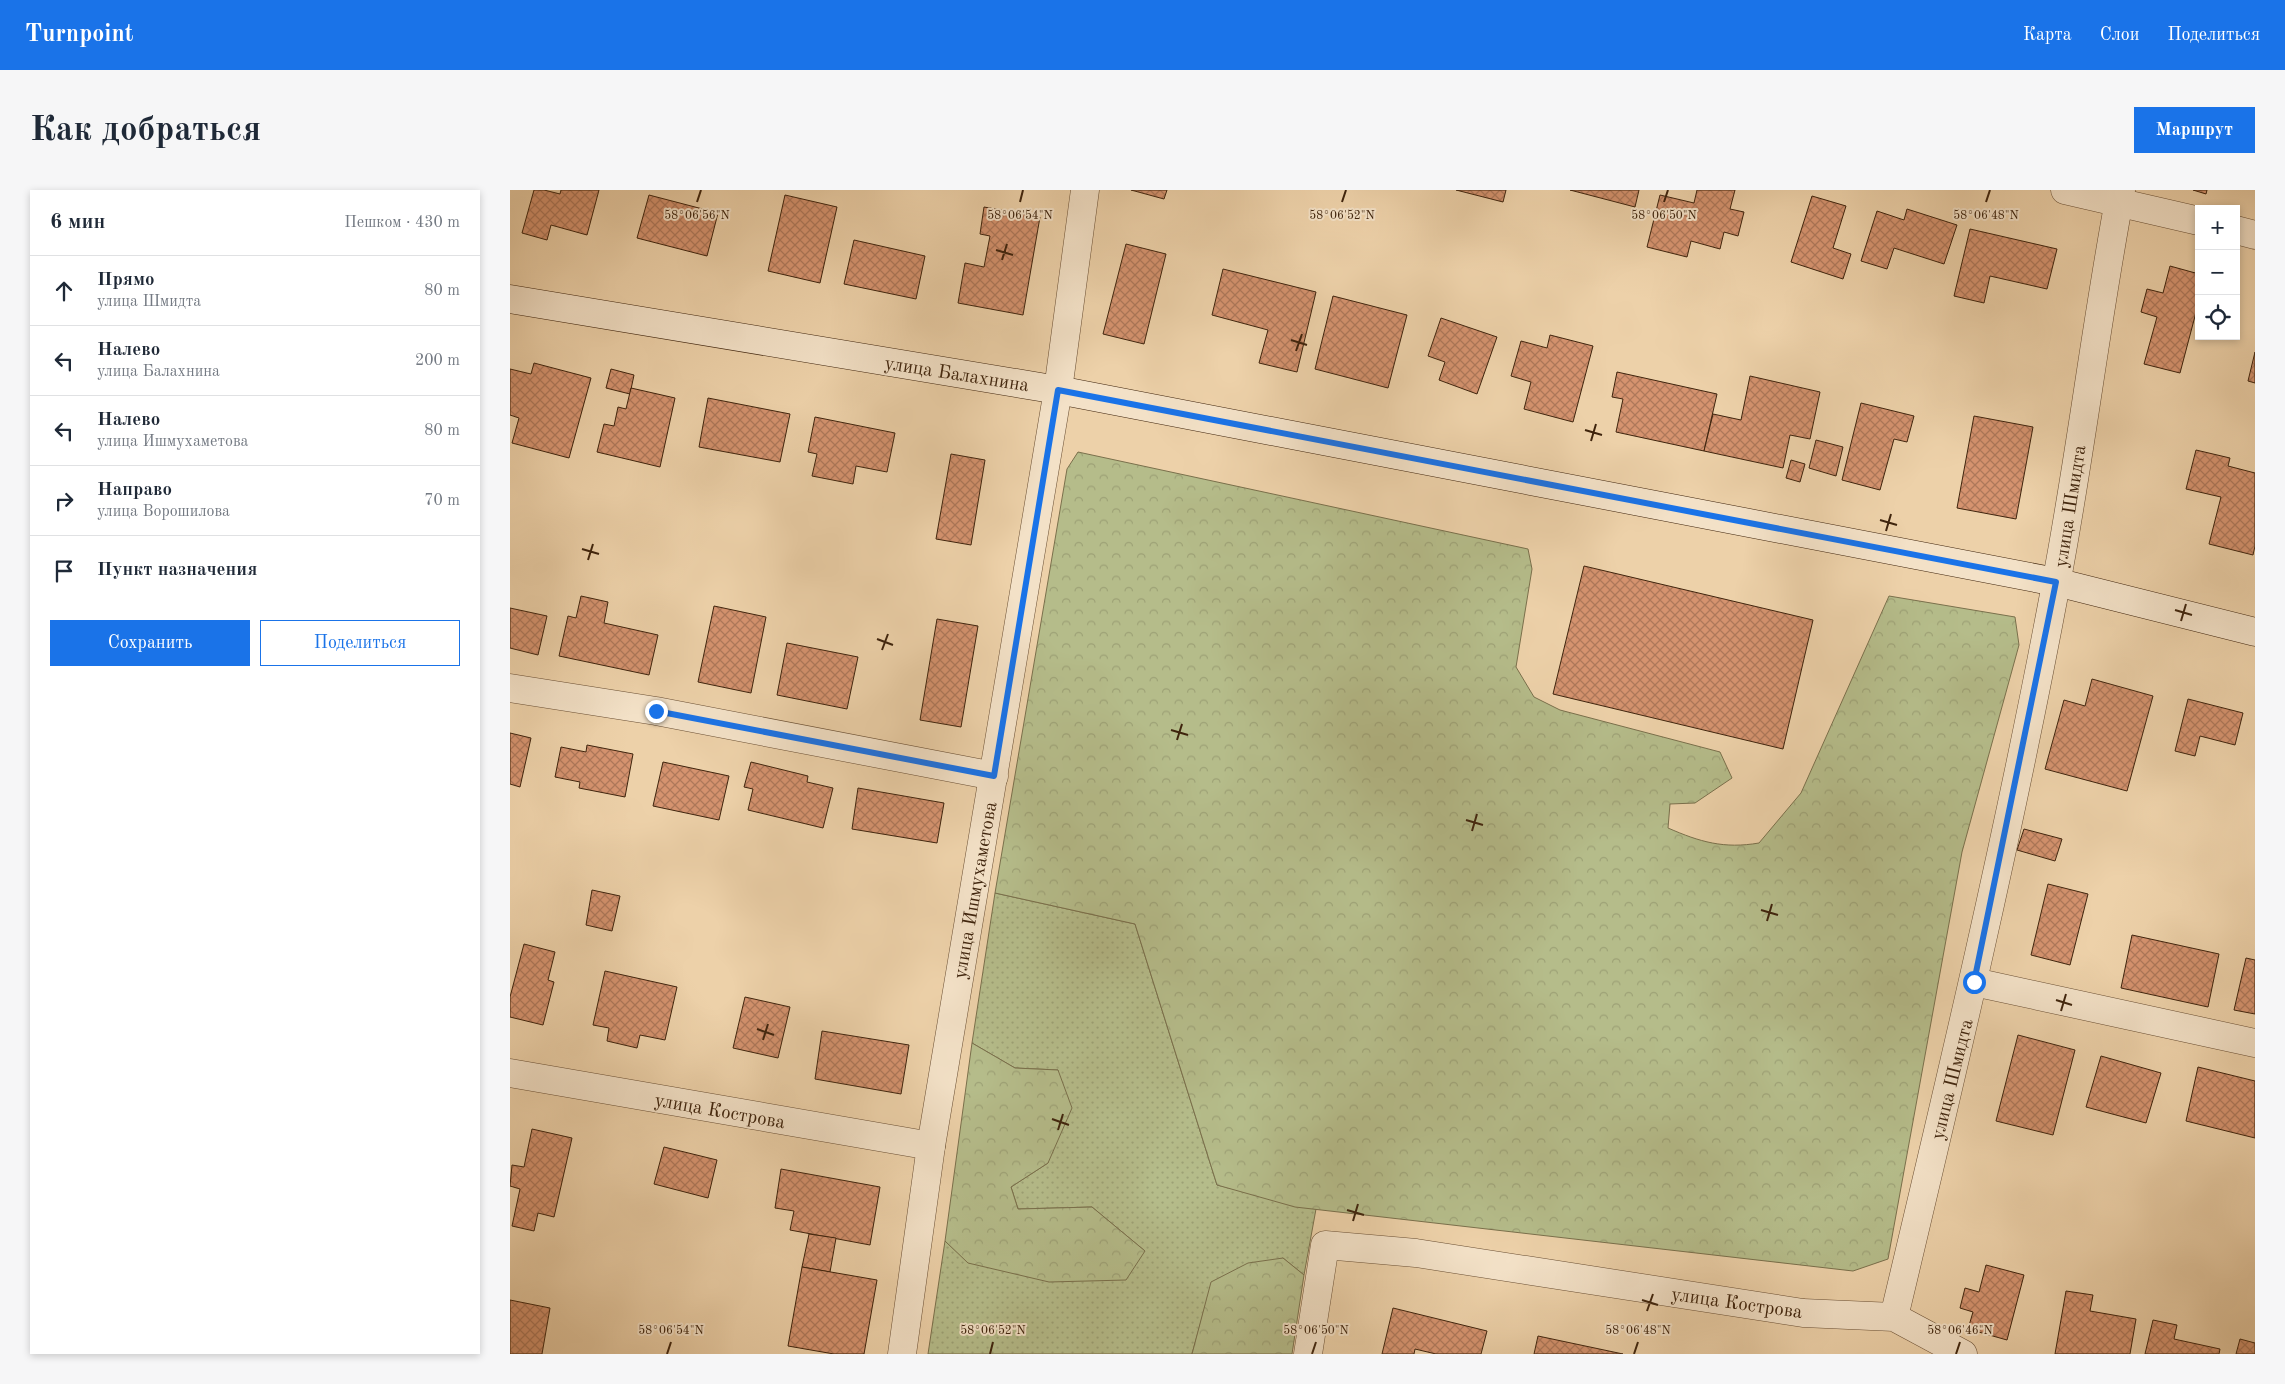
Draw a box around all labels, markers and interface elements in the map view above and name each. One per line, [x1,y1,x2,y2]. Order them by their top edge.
text: Turnpoint [25,23,133,47]
text: Карта [2023,26,2072,44]
text: Слои [2100,26,2139,44]
text: Поделиться [2167,26,2260,44]
button: Маршрут [2134,107,2255,153]
text: Как добраться [30,113,261,148]
map controls [2195,205,2240,340]
button: + [2195,205,2240,250]
text: 58°06'56"N [664,209,730,222]
text: 58°06'54"N [987,209,1053,222]
text: 58°06'52"N [1309,209,1375,222]
text: 58°06'50"N [1631,209,1697,222]
text: 58°06'48"N [1953,209,2019,222]
text: 6 мин [50,212,105,233]
text: Пешком · 430 m [344,215,460,231]
button: − [2195,250,2240,295]
text: Прямо [97,271,155,290]
icon: ahead [50,277,78,305]
text: 80 m [424,283,460,299]
text: улица Шмидта [97,294,201,310]
button: locate [2195,295,2240,340]
text: Налево [97,341,160,360]
icon: left [50,347,78,375]
text: 200 m [415,353,460,369]
street label: улица Балахнина [883,355,1031,396]
text: улица Балахнина [97,364,220,380]
text: Налево [97,411,160,430]
icon: left [50,417,78,445]
text: 80 m [424,423,460,439]
text: улица Ишмухаметова [97,434,249,450]
street label: улица Шмидта [2052,443,2091,569]
text: Направо [97,481,172,500]
icon: right [50,487,78,515]
text: 70 m [424,493,460,509]
text: улица Ворошилова [97,504,230,520]
icon: arrive [50,557,78,585]
text: Пункт назначения [97,561,257,580]
button: Сохранить [50,620,250,666]
button: Поделиться [260,620,460,666]
route end [645,700,668,723]
street label: улица Ишмухаметова [951,800,1002,981]
route start [1963,971,1986,994]
street label: улица Шмидта [1929,1017,1978,1142]
street label: улица Кострова [653,1092,787,1133]
street label: улица Кострова [1670,1286,1804,1323]
text: 58°06'54"N [638,1324,704,1337]
text: 58°06'52"N [960,1324,1026,1337]
text: 58°06'50"N [1283,1324,1349,1337]
text: 58°06'48"N [1605,1324,1671,1337]
text: 58°06'46"N [1927,1324,1993,1337]

